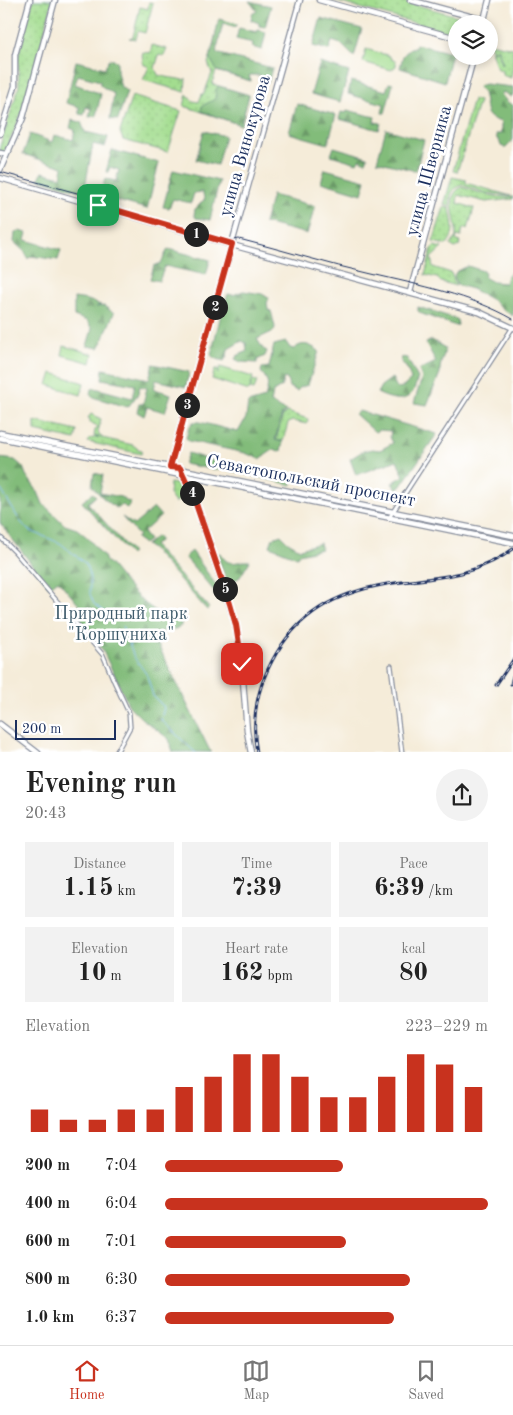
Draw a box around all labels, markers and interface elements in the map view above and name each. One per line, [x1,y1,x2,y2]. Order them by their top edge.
map controls [448,15,498,65]
button: layers [448,15,498,65]
street label: улица Винокурова [216,73,274,219]
street label: улица Шверника [403,104,455,238]
pin [77,184,119,226]
icon: arrive [84,191,112,219]
pin: 1 [184,222,208,246]
text: 1 [192,227,201,241]
pin: 2 [202,294,228,320]
text: 2 [211,300,220,314]
pin: 3 [174,392,200,418]
text: 3 [183,398,192,412]
street label: Севастопольский проспект [205,452,417,510]
pin: 4 [180,480,204,506]
text: 4 [188,486,197,500]
pin: 5 [212,576,238,602]
text: 5 [221,582,230,596]
park label: Природный парк "Коршуниха" [54,605,188,644]
pin [221,643,263,685]
icon: check [228,650,256,678]
scale bar [15,718,116,741]
text: 200 m [22,722,61,736]
button: share [436,769,488,821]
text: Evening run [25,771,177,799]
text: 20:43 [25,806,67,822]
text: Distance [73,857,126,871]
text: Time [241,857,272,871]
text: Pace [399,857,428,871]
text: 1.15 [63,876,114,901]
text: 7:39 [231,876,282,901]
text: 6:39 [374,876,424,901]
text: km [114,884,136,898]
text: /km [424,884,453,898]
text: Elevation [71,942,128,956]
text: Heart rate [225,942,288,956]
text: kcal [401,942,426,956]
text: 10 [77,961,106,986]
text: 162 [220,961,264,986]
text: 80 [399,961,428,986]
text: m [106,969,122,983]
text: bpm [264,969,293,983]
text: Elevation [25,1019,90,1035]
text: 223–229 m [405,1019,488,1035]
text: 200 m [25,1158,70,1174]
text: 7:04 [105,1158,137,1174]
text: 400 m [25,1196,70,1212]
text: 6:04 [105,1196,137,1212]
text: 600 m [25,1234,70,1250]
text: 7:01 [105,1234,137,1250]
text: 800 m [25,1272,70,1288]
text: 6:30 [105,1272,137,1288]
text: 1.0 km [25,1310,74,1326]
text: 6:37 [105,1310,137,1326]
tab: Home [69,1357,105,1404]
tab: Map [242,1357,270,1404]
tab: Saved [408,1357,444,1404]

